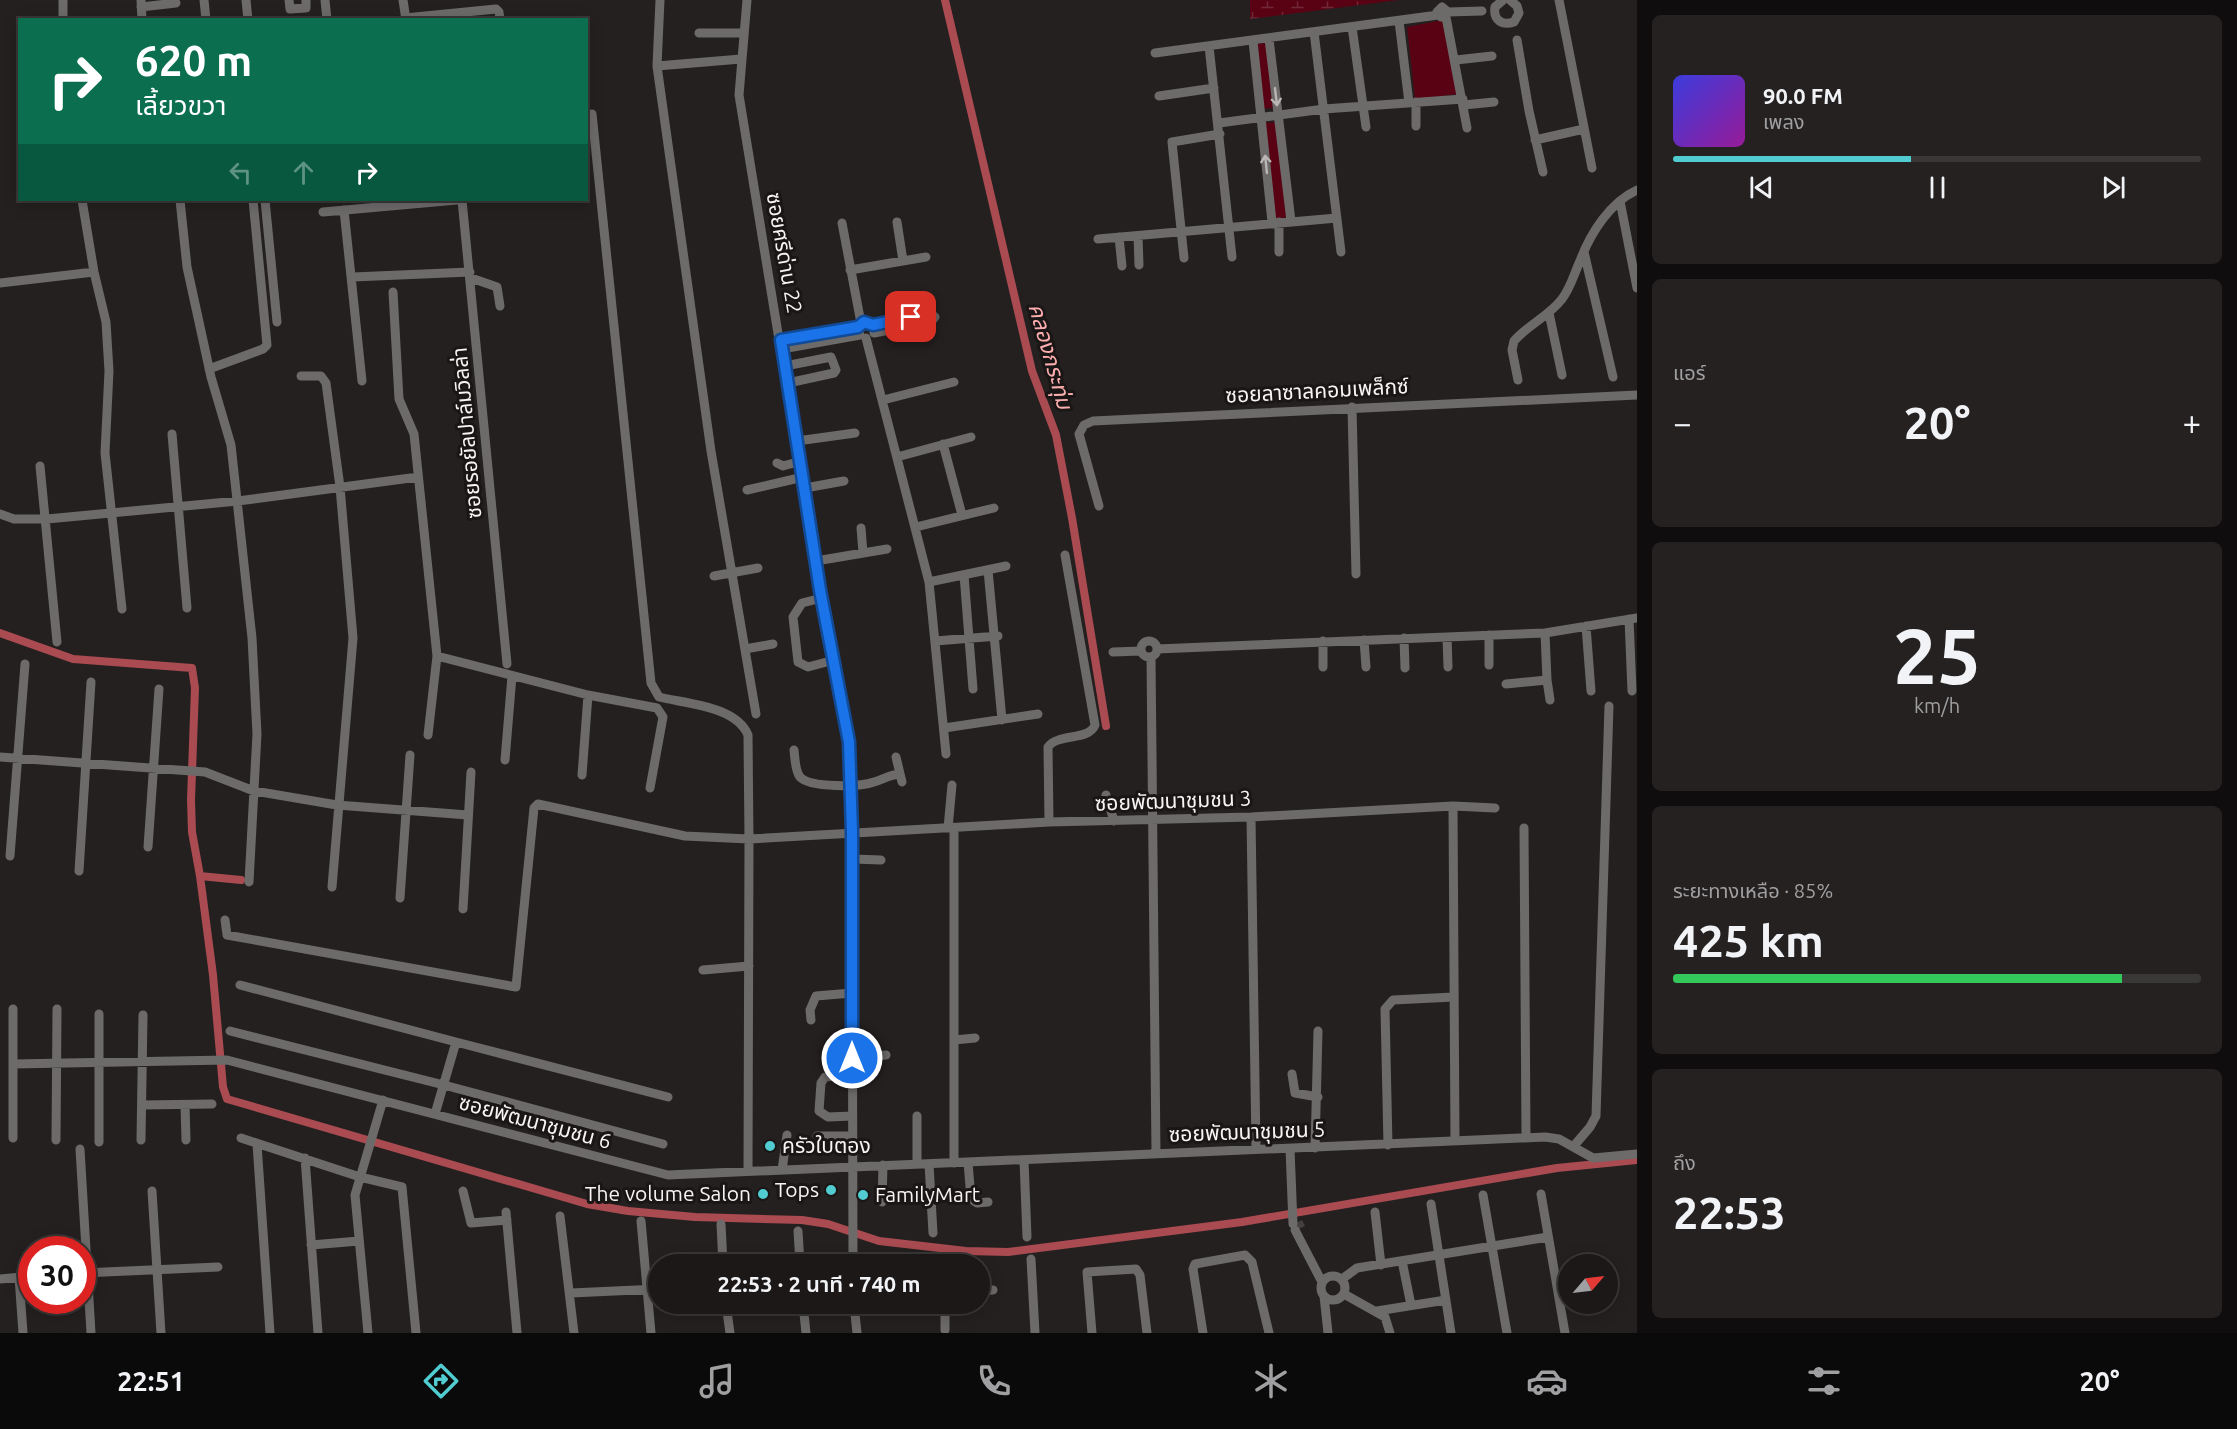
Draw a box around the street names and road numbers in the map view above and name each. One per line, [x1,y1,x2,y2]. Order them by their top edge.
street label: ซอยศรีด่าน 22 [763,190,807,315]
street label: ซอยรอยัลปาล์มวิลล่า [447,346,485,520]
street label: ซอยลาซาลคอมเพล็กซ์ [1225,373,1410,407]
street label: ซอยพัฒนาชุมชน 3 [1094,785,1252,817]
street label: ซอยพัฒนาชุมชน 6 [456,1089,614,1155]
street label: ซอยพัฒนาชุมชน 5 [1168,1116,1326,1148]

